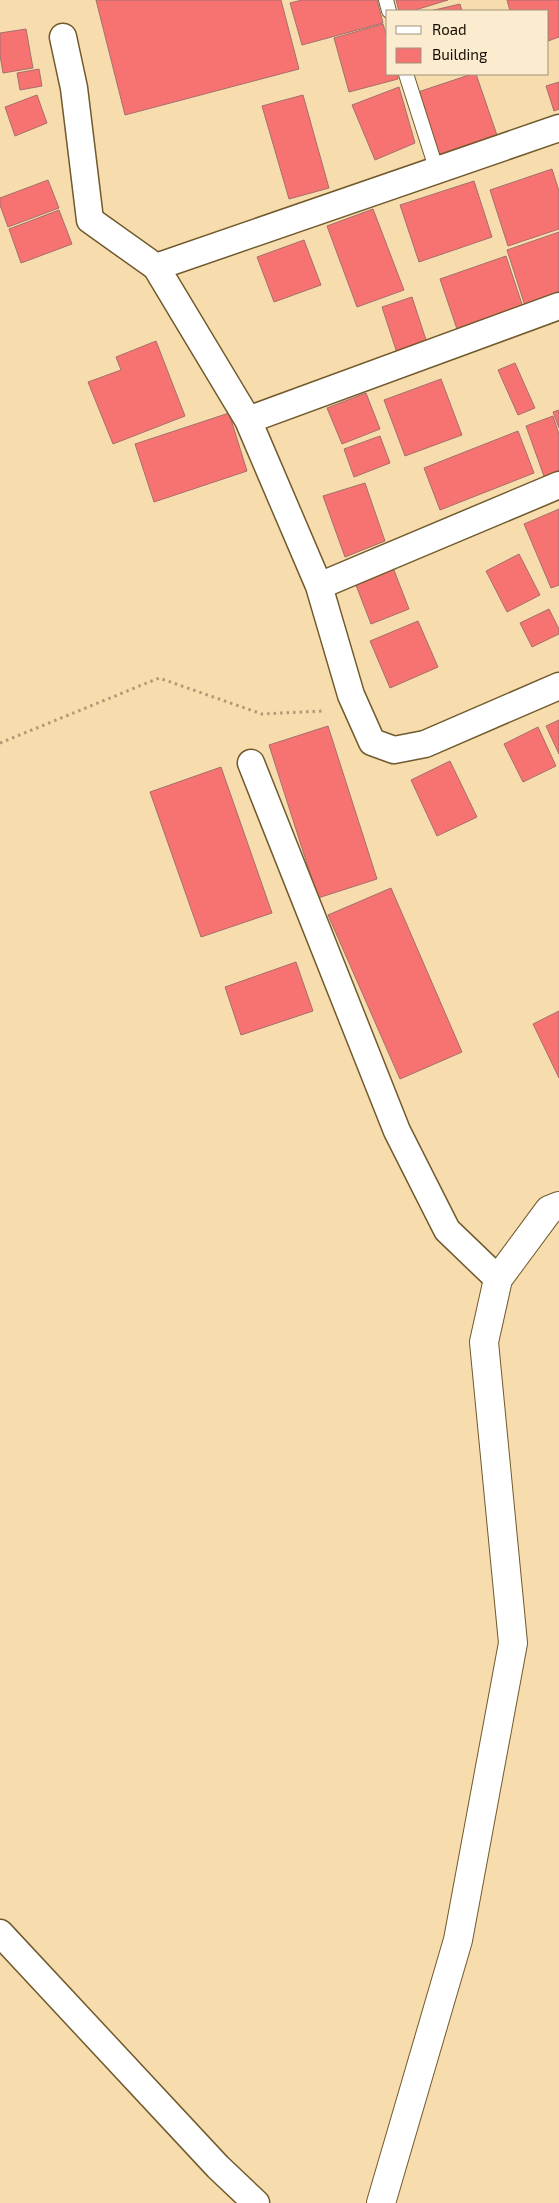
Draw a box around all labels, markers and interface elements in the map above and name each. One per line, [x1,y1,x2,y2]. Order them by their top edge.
legend [386,10,549,75]
text: Road [432,20,467,38]
text: Building [432,45,488,63]

